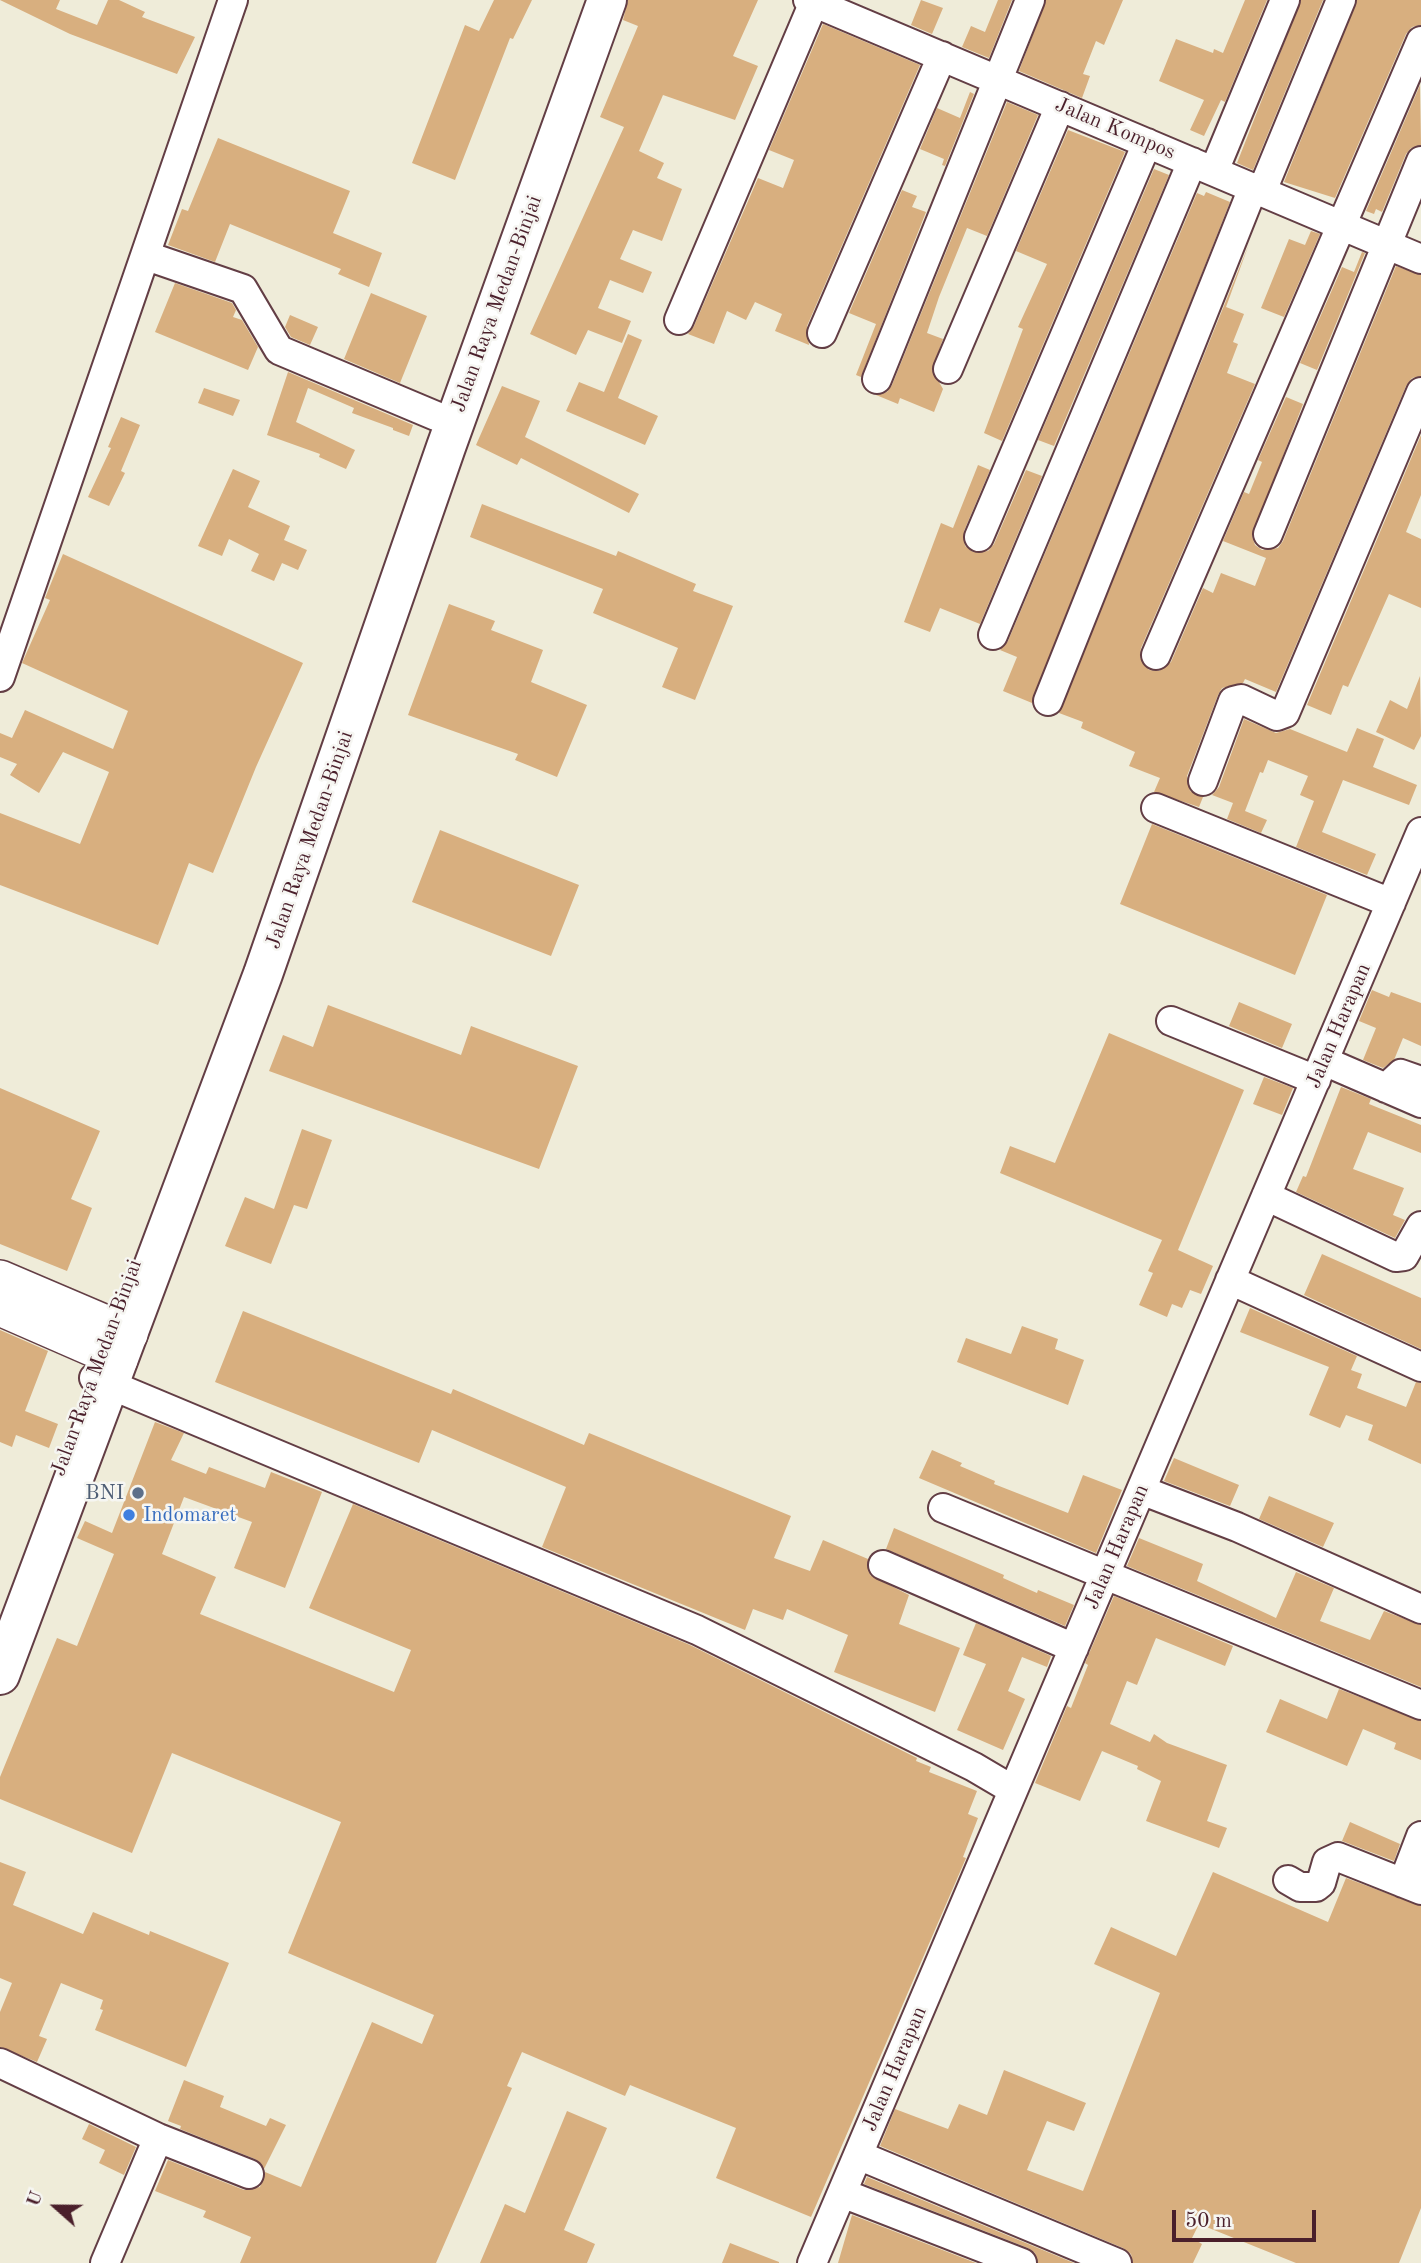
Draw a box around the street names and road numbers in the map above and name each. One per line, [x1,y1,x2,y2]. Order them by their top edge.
street label: Jalan Kompos [1051,92,1179,166]
street label: Jalan Raya Medan-Binjai [446,192,548,416]
street label: Jalan Raya Medan-Binjai [261,728,359,952]
street label: Jalan Harapan [1301,960,1377,1092]
street label: Jalan Raya Medan-Binjai [46,1256,148,1480]
street label: Jalan Harapan [1079,1481,1155,1613]
street label: Jalan Harapan [857,2003,933,2135]

